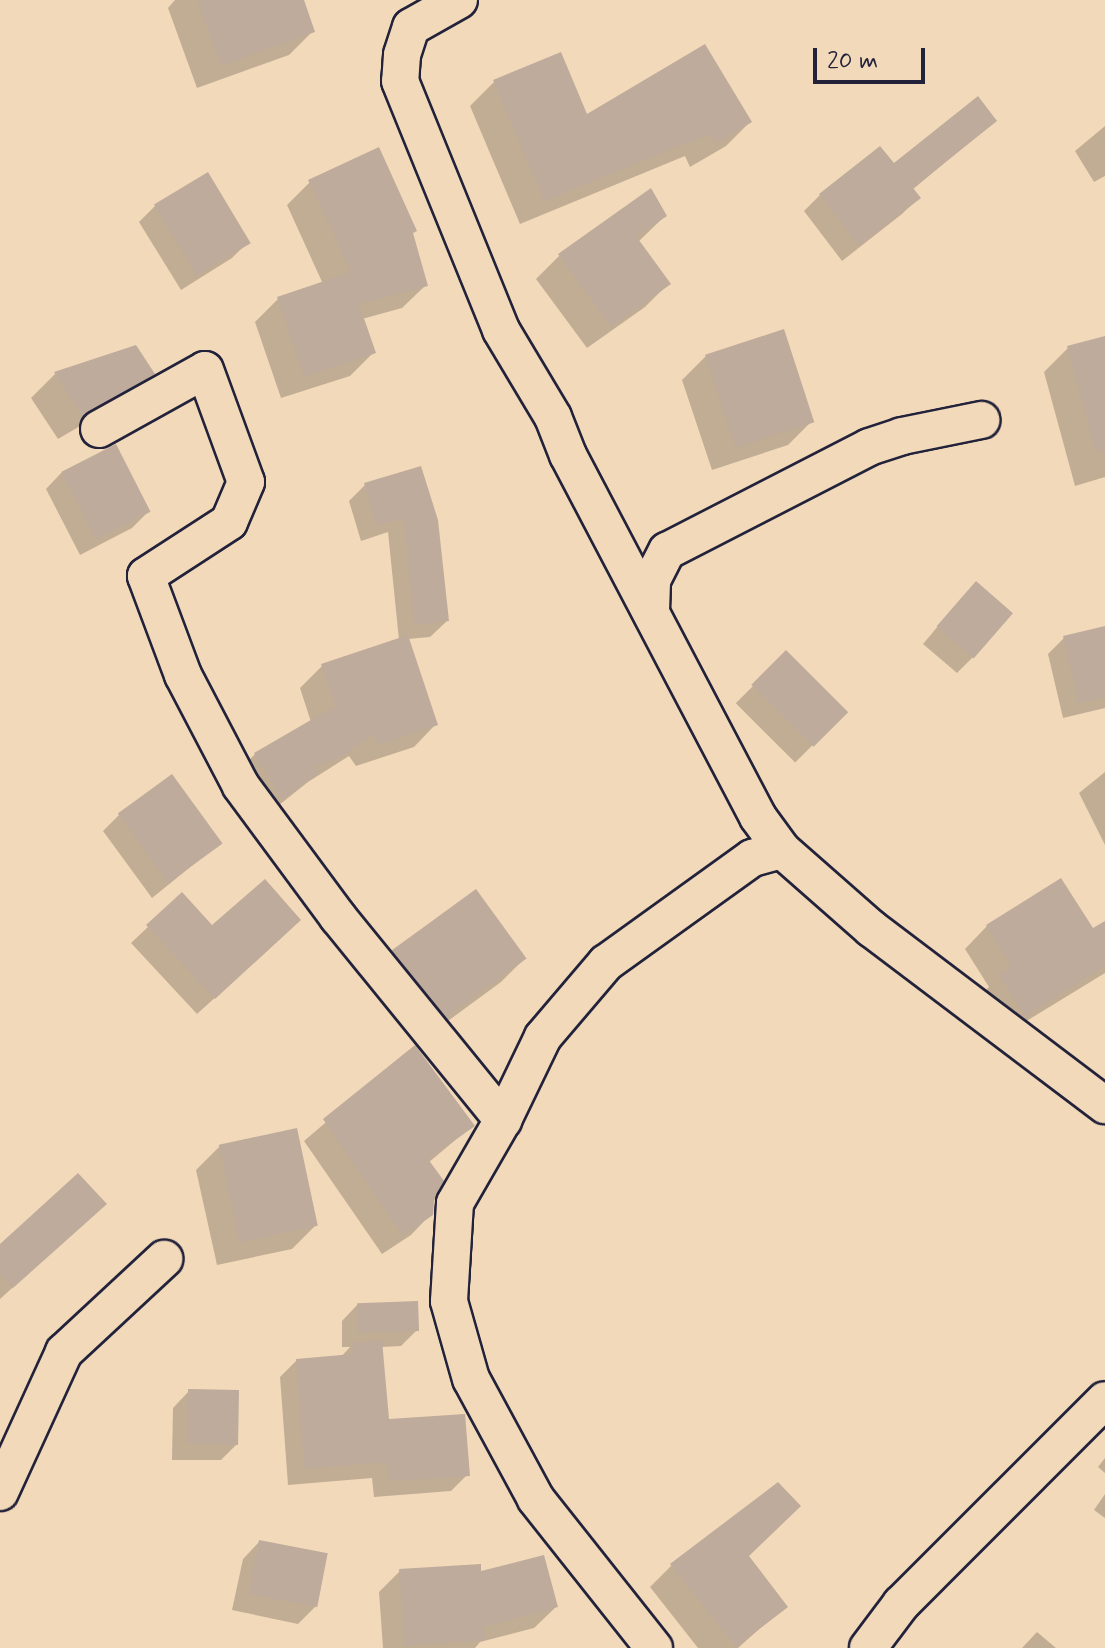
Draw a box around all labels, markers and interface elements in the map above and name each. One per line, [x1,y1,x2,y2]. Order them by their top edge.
scale bar [817,32,929,82]
text: 20 m [827,46,878,77]

